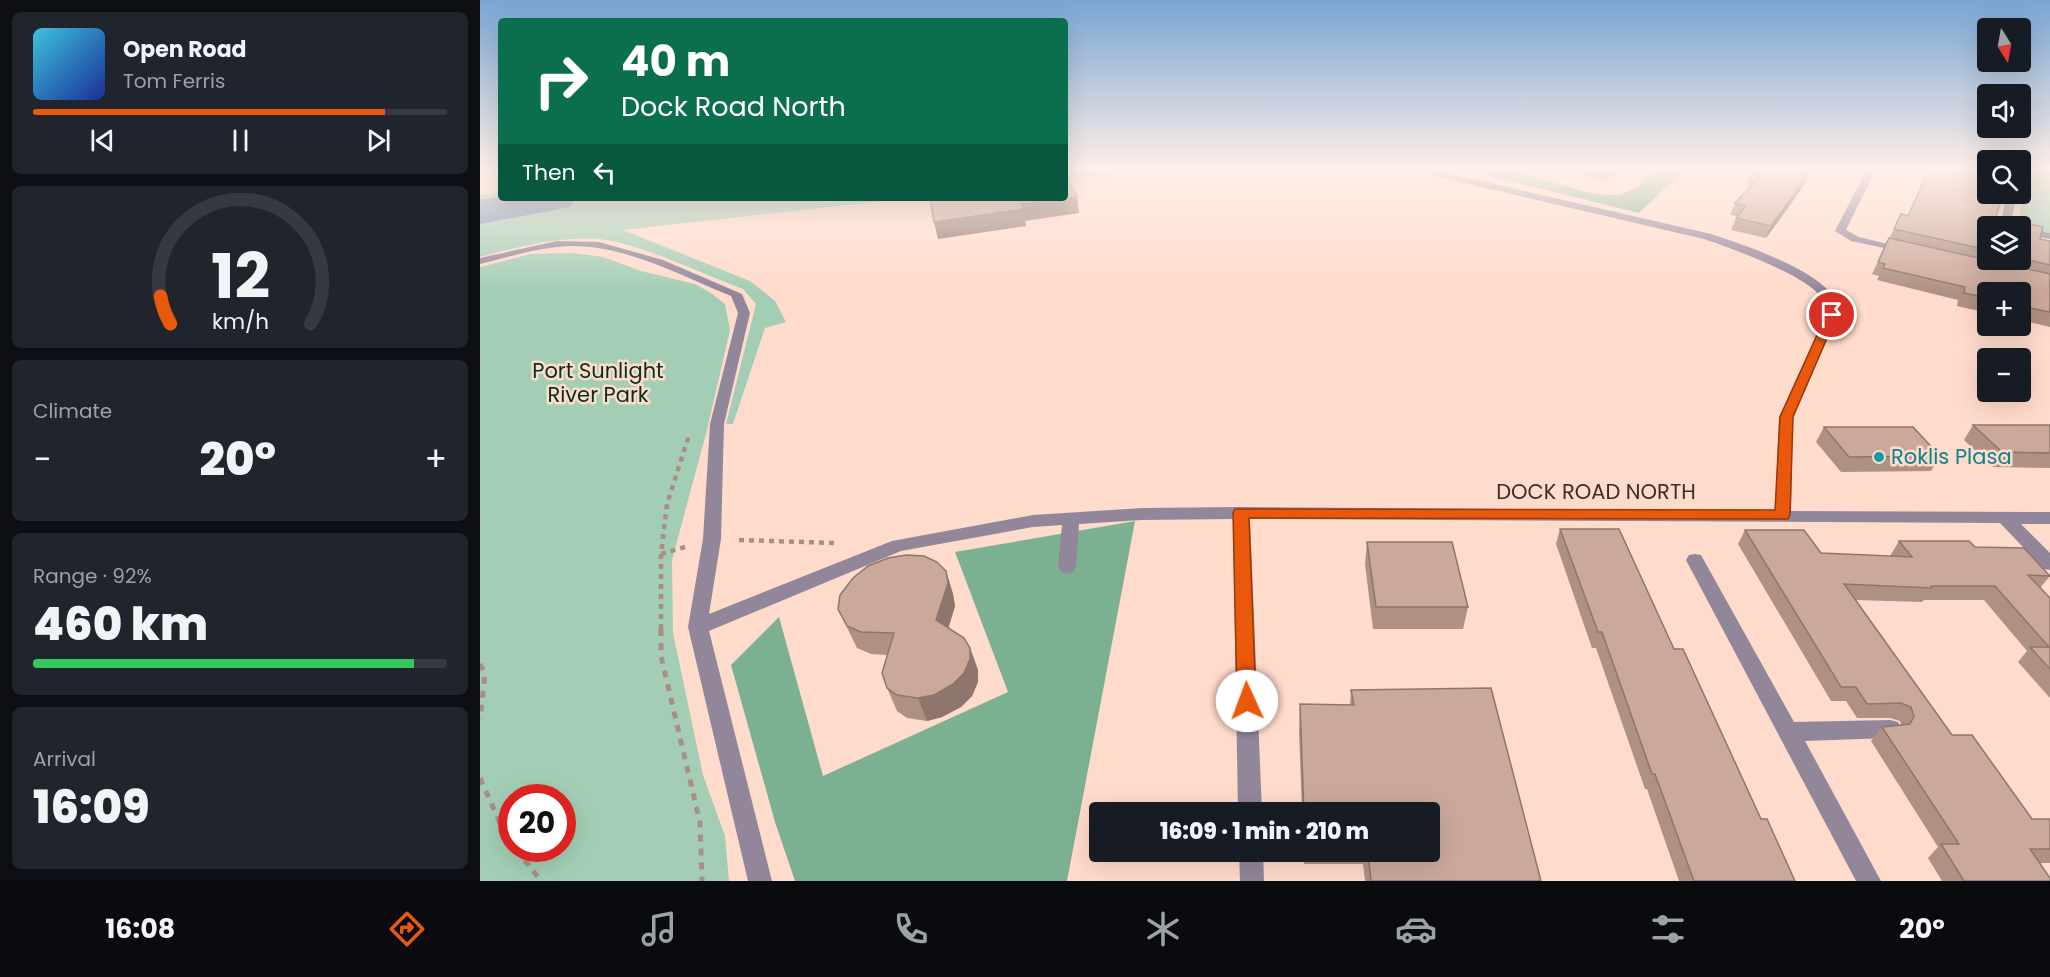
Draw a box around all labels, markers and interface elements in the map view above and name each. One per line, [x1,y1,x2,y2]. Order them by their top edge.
north arrow [1977,18,2031,72]
map controls [1977,18,2031,402]
text: 40 m [621,32,730,91]
text: Open Road [123,34,247,65]
icon: right [522,42,600,120]
text: Tom Ferris [123,67,225,95]
button: sound [1977,84,2031,138]
text: Dock Road North [621,88,846,125]
icon: previous [86,124,119,157]
icon: pause [224,124,257,157]
icon: next [362,124,395,157]
button: search [1977,150,2031,204]
icon: left [588,156,621,189]
text: Then [522,157,576,188]
button: layers [1977,216,2031,270]
text: 12 [210,232,270,320]
button: + [1977,282,2031,336]
pin [1806,289,1857,340]
icon: arrive [1815,298,1848,331]
text: km/h [211,306,269,337]
button: − [1977,348,2031,402]
park label: Port Sunlight River Park [532,356,664,409]
text: Climate [33,397,112,425]
text: 20° [199,428,276,491]
text: − [33,436,51,483]
text: + [424,436,447,483]
place label: Roklis Plasa [1891,442,2012,471]
marker: Roklis Plasa [1872,450,1886,464]
street label: DOCK ROAD NORTH [1496,477,1696,506]
text: Range · 92% [33,562,152,590]
text: 460 km [33,593,208,656]
position arrow [1215,669,1279,733]
text: Arrival [33,745,96,773]
text: 16:09 [33,776,149,839]
speed limit sign: 20 [498,784,576,862]
text: 16:09 · 1 min · 210 m [1160,816,1369,847]
icon: directions [386,908,428,950]
icon: music [638,908,680,950]
icon: phone [890,908,932,950]
icon: climate [1142,908,1184,950]
icon: car [1395,908,1437,950]
icon: filters [1647,908,1689,950]
text: 16:08 [105,910,175,947]
text: 20° [1899,910,1945,947]

